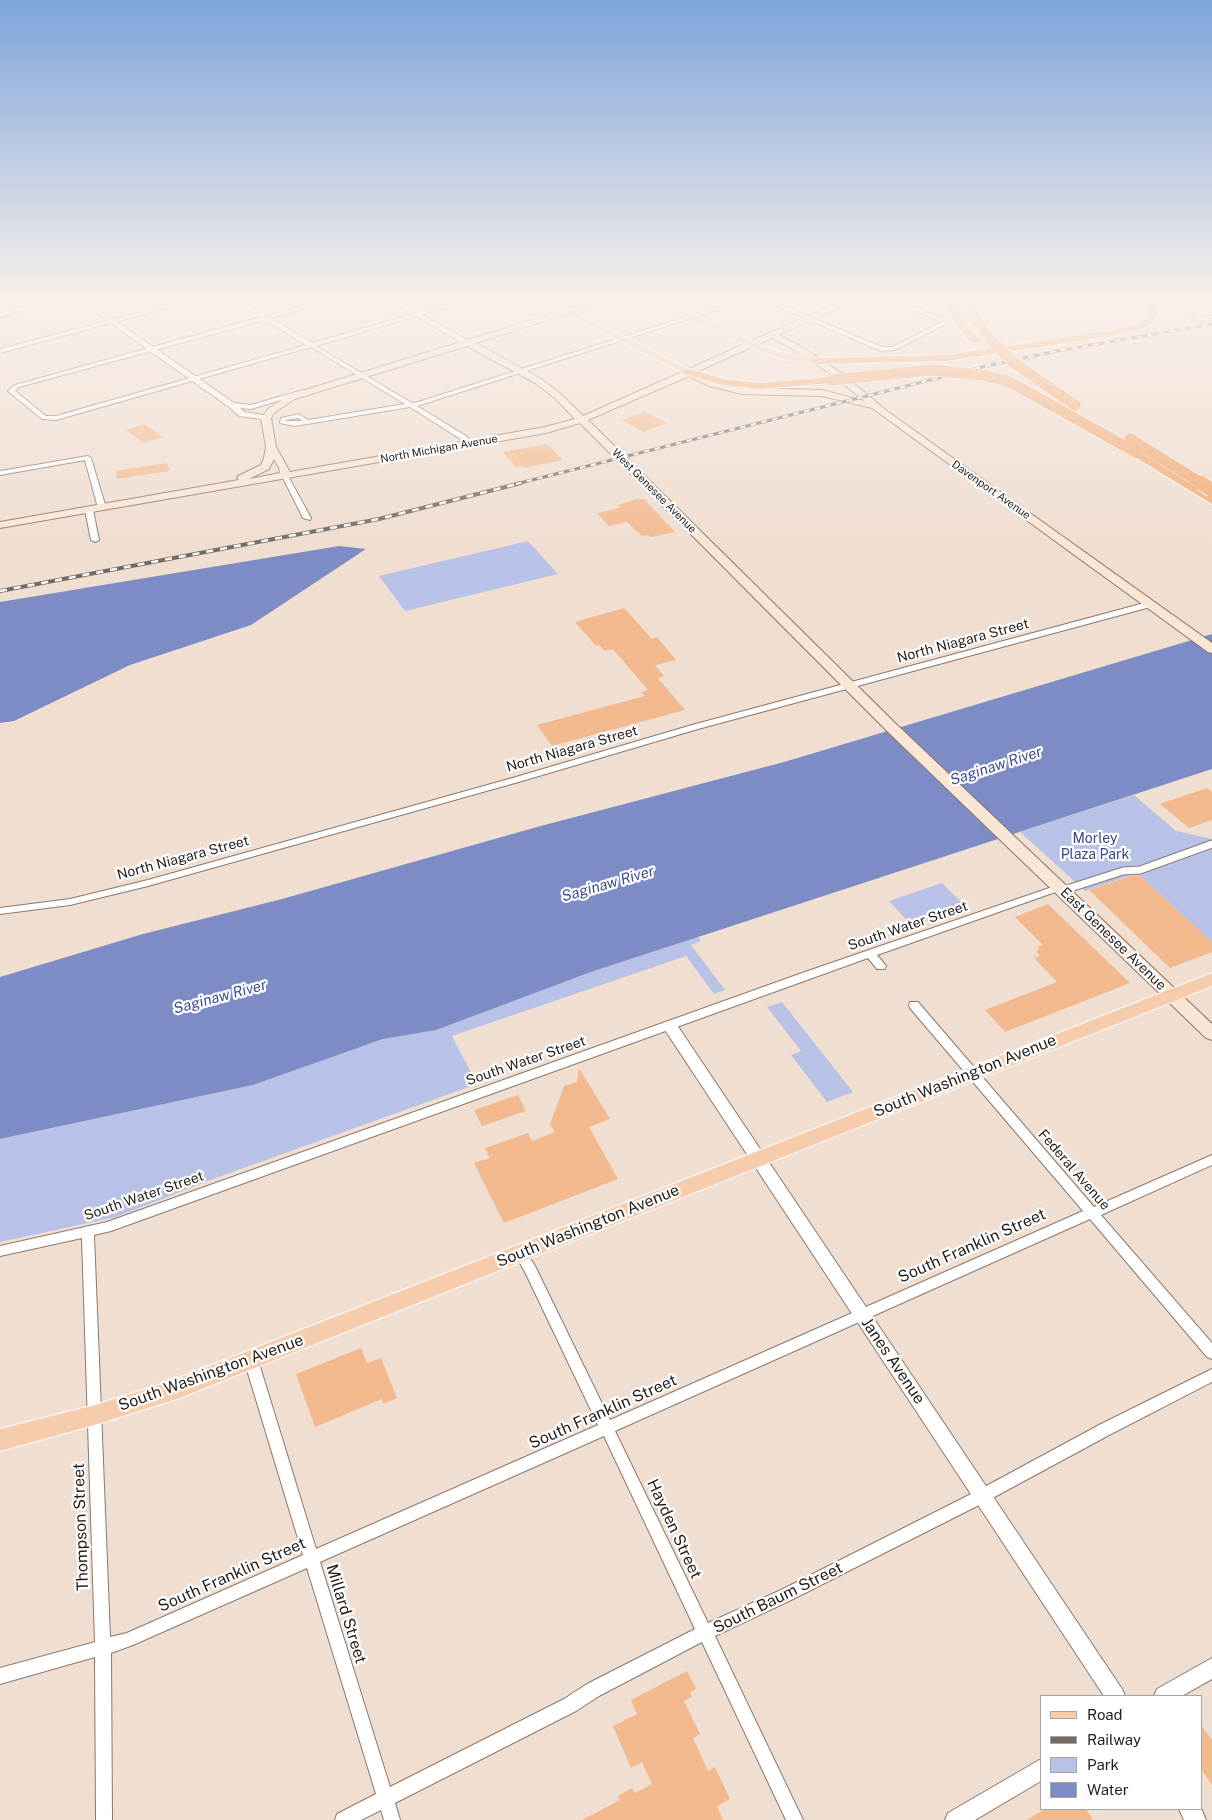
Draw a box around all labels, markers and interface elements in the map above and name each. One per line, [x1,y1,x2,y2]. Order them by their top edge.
street label: North Michigan Avenue [379,432,499,466]
street label: West Genesee Avenue [609,446,699,536]
street label: Davenport Avenue [949,458,1033,522]
street label: North Niagara Street [895,615,1031,667]
street label: North Niagara Street [504,722,640,776]
water label: Saginaw River [948,743,1044,789]
park label: Morley Plaza Park [1061,831,1129,864]
street label: North Niagara Street [115,832,251,884]
water label: Saginaw River [560,862,656,906]
street label: East Genesee Avenue [1057,884,1169,994]
street label: South Water Street [846,898,970,954]
water label: Saginaw River [172,976,268,1018]
street label: South Washington Avenue [871,1030,1059,1122]
street label: South Water Street [464,1033,588,1089]
street label: Federal Avenue [1035,1126,1113,1214]
street label: South Water Street [82,1168,206,1224]
street label: South Washington Avenue [494,1180,682,1272]
street label: South Franklin Street [895,1205,1049,1287]
street label: Janes Avenue [857,1314,929,1408]
street label: South Washington Avenue [116,1331,306,1415]
street label: South Franklin Street [526,1371,680,1453]
street label: Thompson Street [69,1463,93,1591]
street label: Hayden Street [643,1476,705,1582]
street label: South Franklin Street [155,1534,309,1616]
street label: South Baum Street [710,1558,846,1638]
street label: Millard Street [322,1562,370,1666]
legend [1040,1695,1202,1810]
text: Road [1087,1706,1123,1723]
text: Railway [1087,1731,1141,1748]
text: Park [1087,1756,1119,1773]
text: Water [1087,1781,1129,1798]

